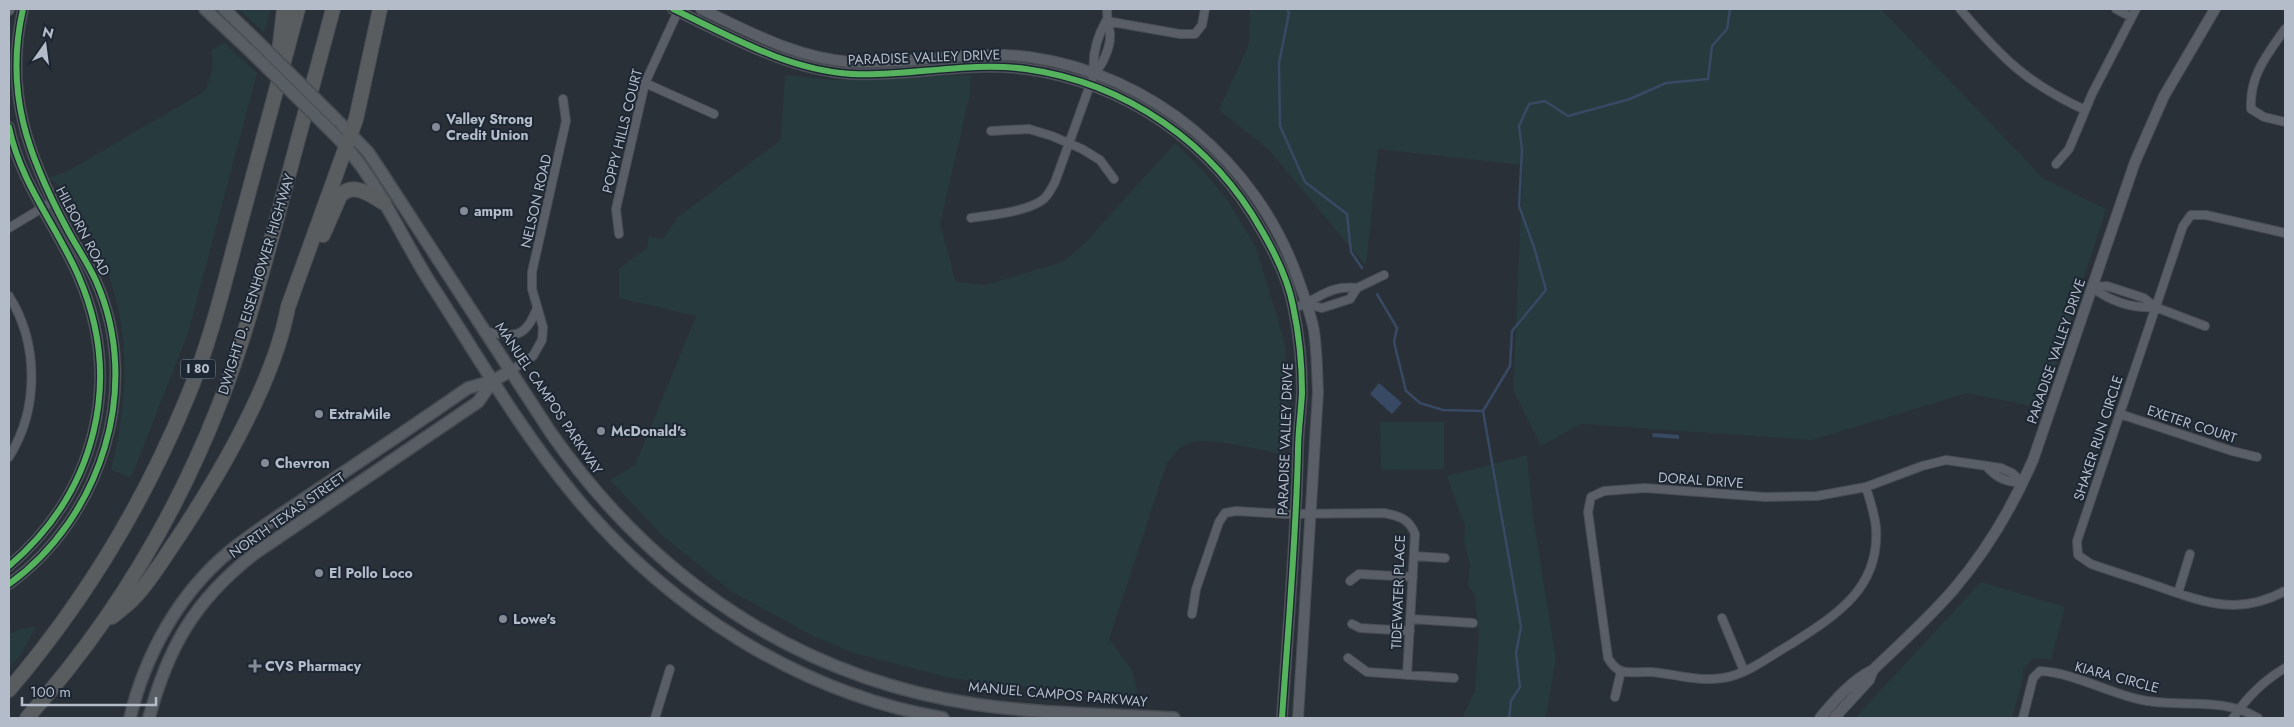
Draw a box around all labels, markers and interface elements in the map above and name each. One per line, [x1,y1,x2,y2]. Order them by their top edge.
north arrow [20,20,70,70]
text: N [40,21,56,43]
street label: PARADISE VALLEY DRIVE [847,44,1001,70]
street label: POPPY HILLS COURT [597,66,647,195]
place label: Valley Strong Credit Union [445,109,533,145]
marker: Valley Strong Credit Union [430,121,442,133]
street label: NELSON ROAD [515,152,557,250]
street label: DWIGHT D. EISENHOWER HIGHWAY [213,171,299,397]
street label: HILBORN ROAD [51,183,115,279]
place label: ampm [474,201,513,221]
marker: ampm [458,205,470,217]
street label: PARADISE VALLEY DRIVE [2022,276,2090,426]
street label: MANUEL CAMPOS PARKWAY [490,318,608,478]
road number: I 80 [180,359,216,378]
street label: PARADISE VALLEY DRIVE [1272,362,1298,516]
street label: SHAKER RUN CIRCLE [2068,373,2128,503]
street label: EXETER COURT [2145,400,2240,448]
place label: ExtraMile [329,404,391,424]
marker: ExtraMile [313,408,325,420]
place label: McDonald's [611,421,687,441]
marker: McDonald's [595,425,607,437]
place label: Chevron [275,453,330,473]
marker: Chevron [259,457,271,469]
street label: NORTH TEXAS STREET [225,467,349,563]
street label: DORAL DRIVE [1657,467,1745,493]
street label: TIDEWATER PLACE [1386,534,1410,650]
place label: El Pollo Loco [329,563,413,583]
marker: El Pollo Loco [313,567,325,579]
place label: Lowe's [513,609,556,629]
marker: Lowe's [497,613,509,625]
place label: CVS Pharmacy [265,656,362,676]
street label: KIARA CIRCLE [2073,656,2161,698]
marker: CVS Pharmacy [249,660,261,672]
scale bar [22,674,156,706]
street label: MANUEL CAMPOS PARKWAY [968,676,1148,712]
text: 100 m [30,681,71,703]

